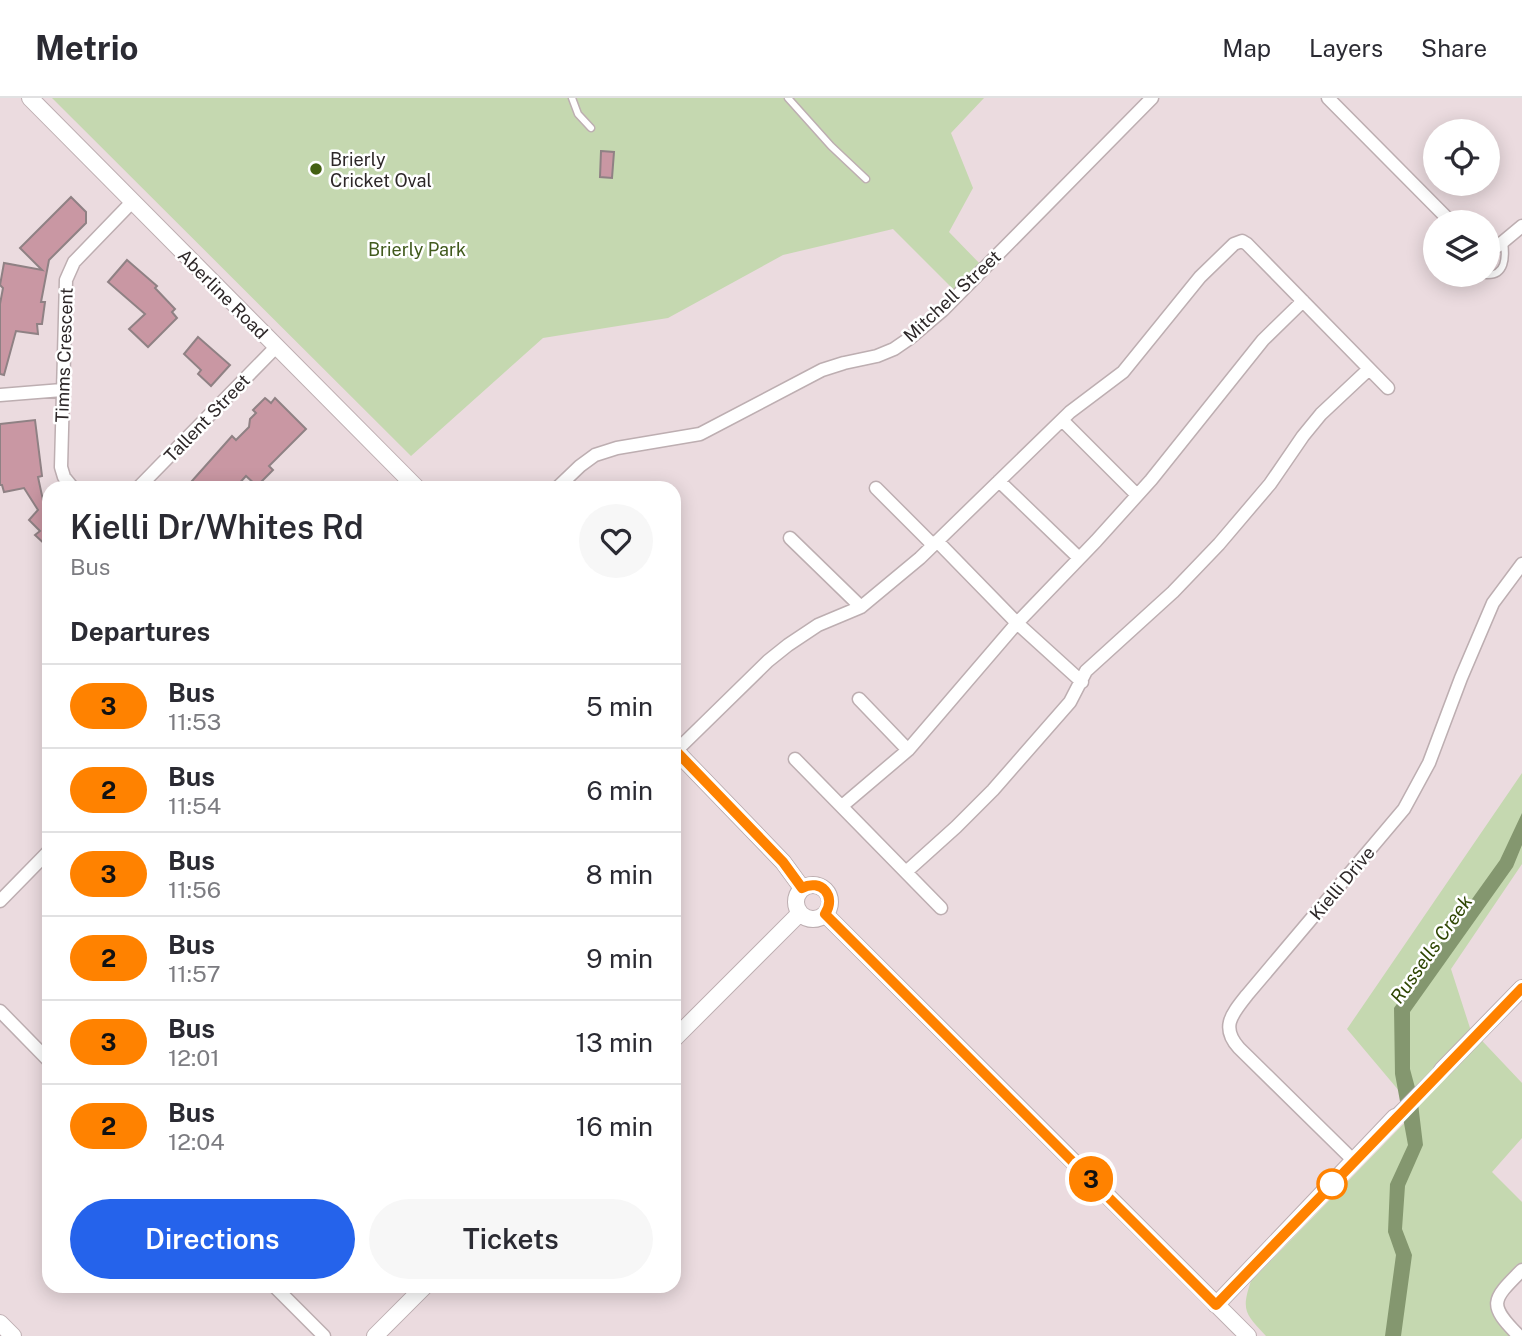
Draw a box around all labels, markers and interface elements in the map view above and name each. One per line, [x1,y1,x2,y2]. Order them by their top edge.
text: Metrio [35,29,138,67]
text: Map [1222,34,1271,62]
text: Layers [1309,34,1383,62]
text: Share [1421,34,1487,62]
map controls [1423,119,1500,287]
button: locate [1423,119,1500,196]
place label: Brierly Cricket Oval [330,149,432,191]
marker: Brierly Cricket Oval [308,161,324,177]
button: layers [1423,210,1500,287]
park label: Brierly Park [368,239,466,260]
street label: Aberline Road [174,245,272,343]
street label: Mitchell Street [899,246,1005,346]
street label: Timms Crescent [51,287,77,423]
street label: Tallent Street [160,370,254,466]
button: heart [579,504,653,578]
text: Kielli Dr/Whites Rd [70,508,364,546]
text: Bus [70,553,110,580]
text: Departures [70,616,210,647]
text: Bus [168,677,215,708]
text: 5 min [586,691,653,722]
text: 3 [101,692,116,720]
text: 11:53 [168,708,221,735]
text: Bus [168,761,215,792]
text: 6 min [586,775,653,806]
text: 2 [101,776,116,804]
text: 11:54 [168,792,221,819]
street label: Kielli Drive [1305,842,1379,924]
text: Bus [168,845,215,876]
text: 8 min [586,859,653,890]
text: 3 [101,860,116,888]
text: 11:56 [168,876,221,903]
water label: Russells Creek [1386,890,1477,1007]
text: Bus [168,929,215,960]
text: 9 min [586,943,653,974]
text: 2 [101,944,116,972]
text: 11:57 [168,960,220,987]
text: Bus [168,1013,215,1044]
text: 13 min [576,1027,653,1058]
text: 3 [101,1028,116,1056]
text: 12:01 [168,1044,220,1071]
text: Bus [168,1097,215,1128]
text: 16 min [576,1111,653,1142]
text: 2 [101,1112,116,1140]
text: 12:04 [168,1128,225,1155]
line badge: 3 [1068,1156,1114,1202]
text: 3 [1083,1165,1099,1193]
unlabelled marker [1317,1169,1347,1199]
button: Directions [70,1199,355,1279]
button: Tickets [369,1199,653,1279]

